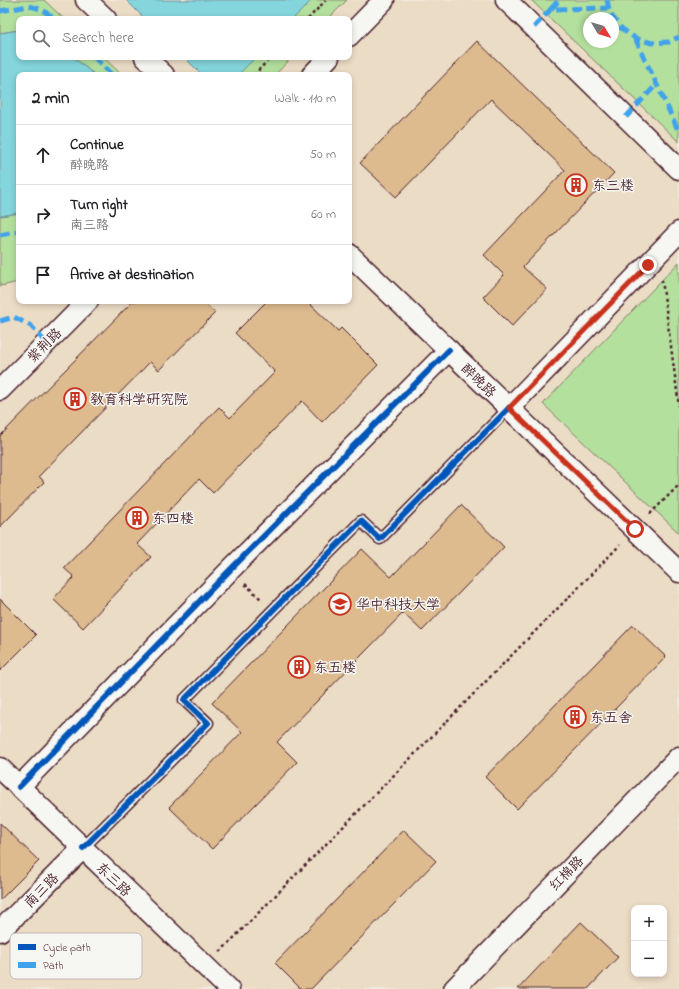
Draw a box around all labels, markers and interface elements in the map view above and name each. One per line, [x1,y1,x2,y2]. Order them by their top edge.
north arrow [583,12,619,48]
search box [16,16,352,60]
icon: search [30,27,52,49]
text: Search here [62,27,134,49]
text: 2 min [32,86,69,111]
text: Walk · 110 m [275,89,336,108]
text: Continue [70,134,124,156]
icon: ahead [32,144,54,166]
text: 50 m [310,145,336,164]
text: 醉晚路 [70,156,109,175]
building icon: 东三楼 [563,172,589,198]
place label: 东三楼 [592,176,634,197]
text: Turn right [70,194,128,216]
icon: right [32,204,54,226]
text: 60 m [311,205,336,224]
text: 南三路 [70,216,109,235]
route end [639,256,657,274]
icon: arrive [32,264,54,286]
text: Arrive at destination [70,264,194,286]
street label: 紫荆路 [23,324,67,368]
street label: 醉晚路 [456,359,500,403]
building icon: 教育科学研究院 [62,386,88,412]
place label: 教育科学研究院 [90,390,188,411]
building icon: 东四楼 [124,505,150,531]
place label: 东四楼 [152,509,194,530]
route start [626,520,644,538]
school or university icon: 华中科技大学 [327,591,353,617]
place label: 华中科技大学 [356,595,440,616]
building icon: 东五楼 [286,654,312,680]
place label: 东五楼 [314,658,356,679]
building icon: 东五舍 [562,704,588,730]
place label: 东五舍 [590,708,632,729]
street label: 红棉路 [545,852,589,896]
street label: 东三路 [91,858,135,902]
street label: 南三路 [20,869,64,913]
map controls [631,905,667,977]
button: + [631,905,667,941]
legend [10,933,142,979]
text: Cycle path [43,940,91,957]
button: − [631,941,667,977]
text: Path [43,958,64,974]

